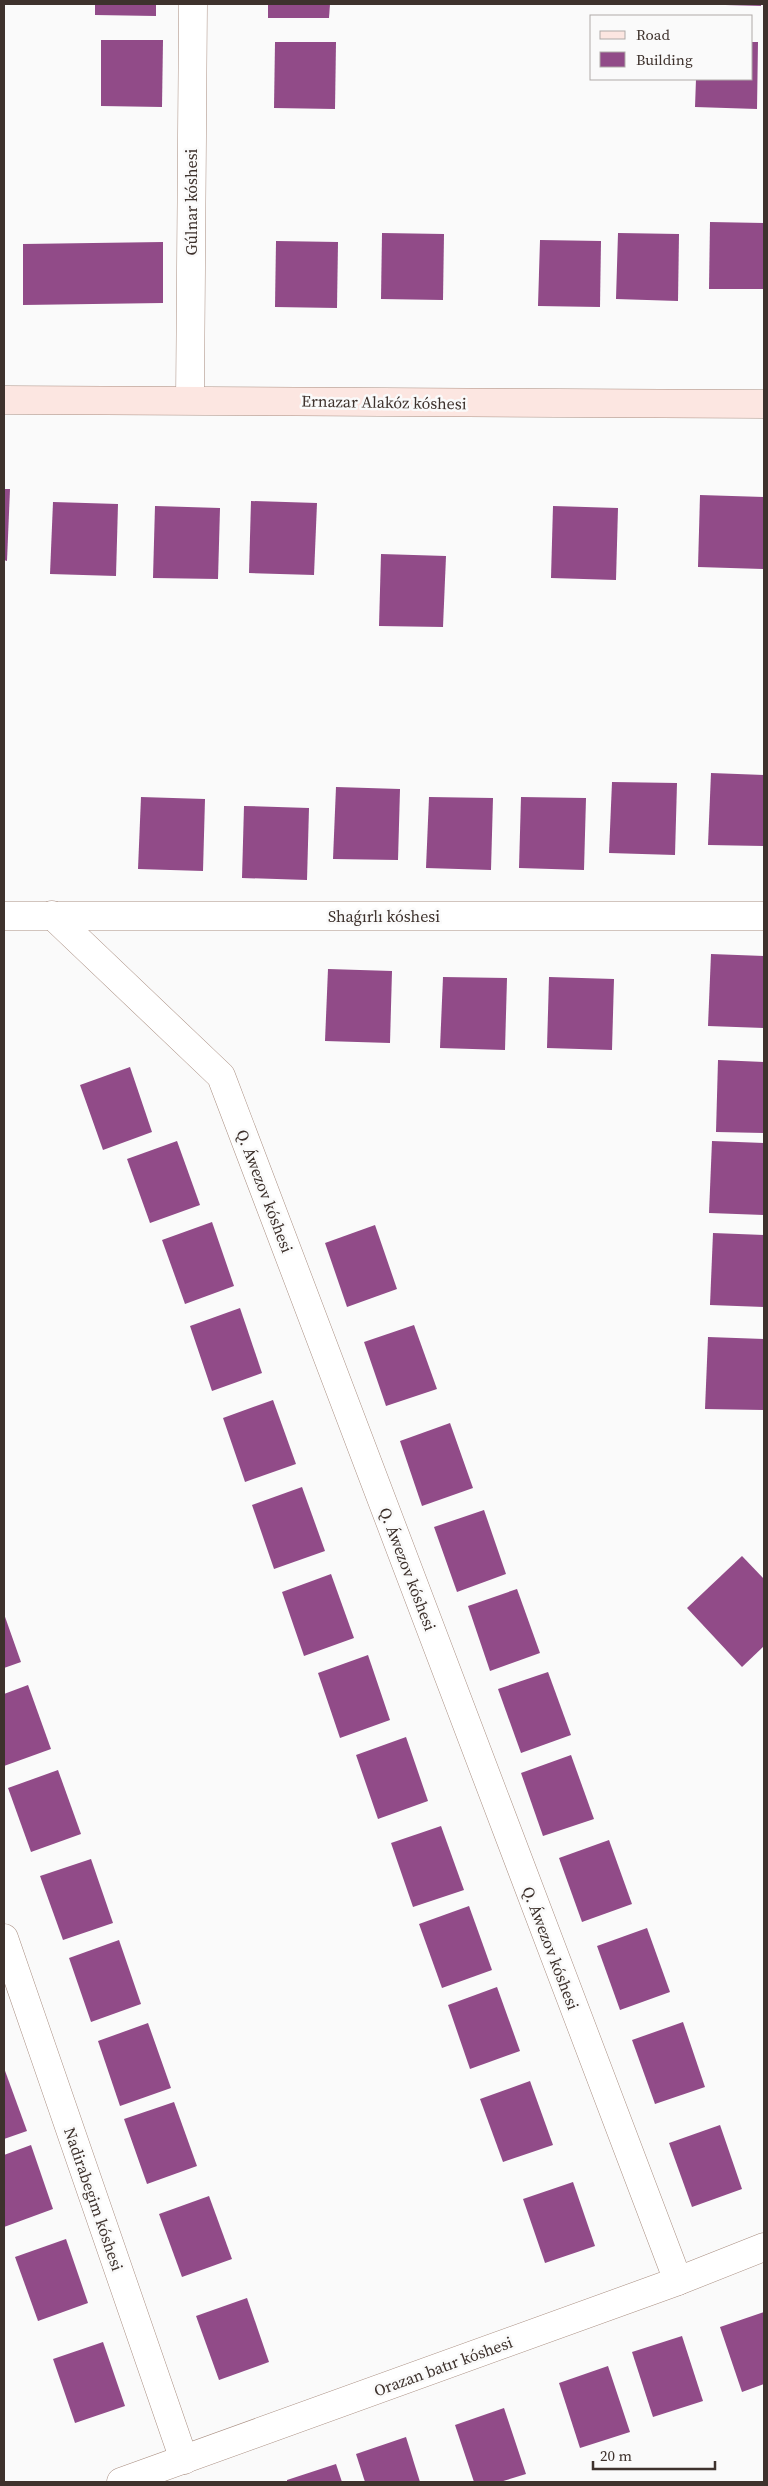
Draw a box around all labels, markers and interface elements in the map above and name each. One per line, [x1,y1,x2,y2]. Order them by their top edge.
legend [590,15,753,80]
text: Road [636,24,670,45]
text: Building [636,49,693,70]
street label: Gúlnar kóshesi [180,148,202,255]
street label: Ernazar Alakóz kóshesi [301,390,467,414]
street label: Shaǵırlı kóshesi [328,905,440,927]
street label: Q. Áwezov kóshesi [231,1126,299,1256]
street label: Q. Áwezov kóshesi [374,1504,442,1634]
street label: Q. Áwezov kóshesi [517,1883,585,2013]
street label: Nadirabegim kóshesi [59,2124,129,2274]
street label: Orazan batır kóshesi [371,2331,516,2401]
scale bar [593,2438,716,2470]
text: 20 m [600,2445,632,2466]

